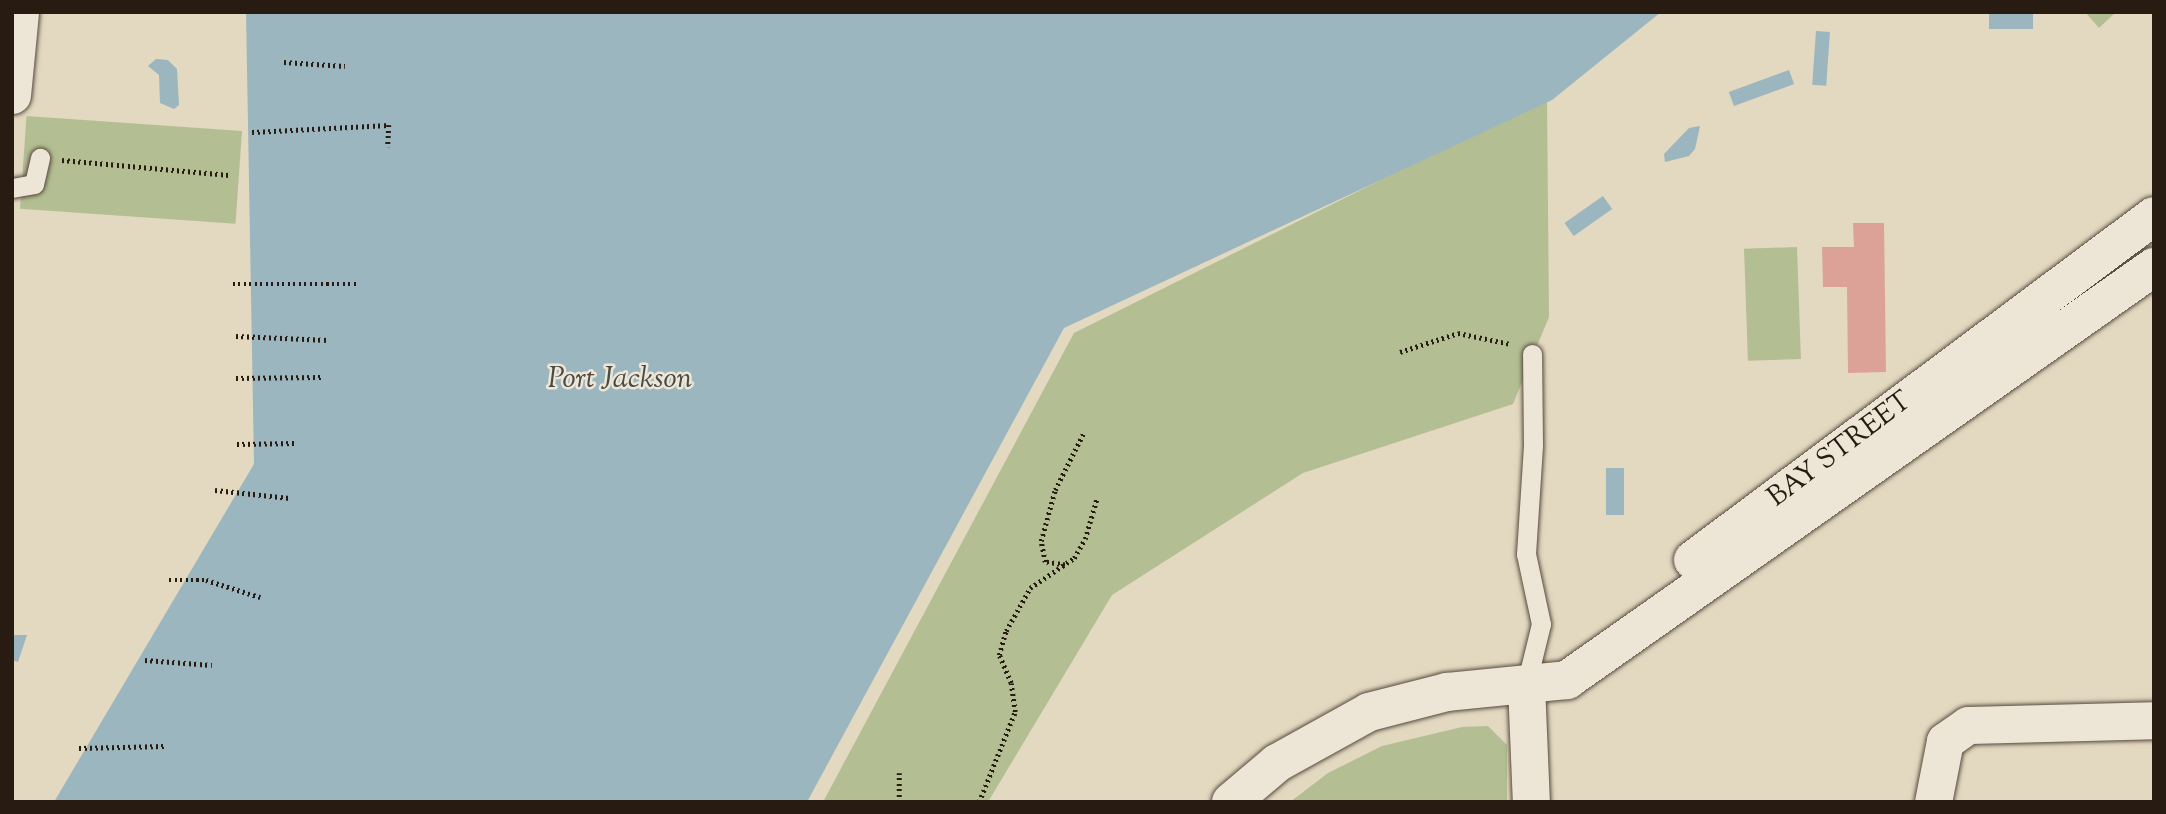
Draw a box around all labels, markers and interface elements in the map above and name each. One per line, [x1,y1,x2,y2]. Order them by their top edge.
water label: Port Jackson [548,362,692,398]
street label: BAY STREET [1761,385,1919,515]

